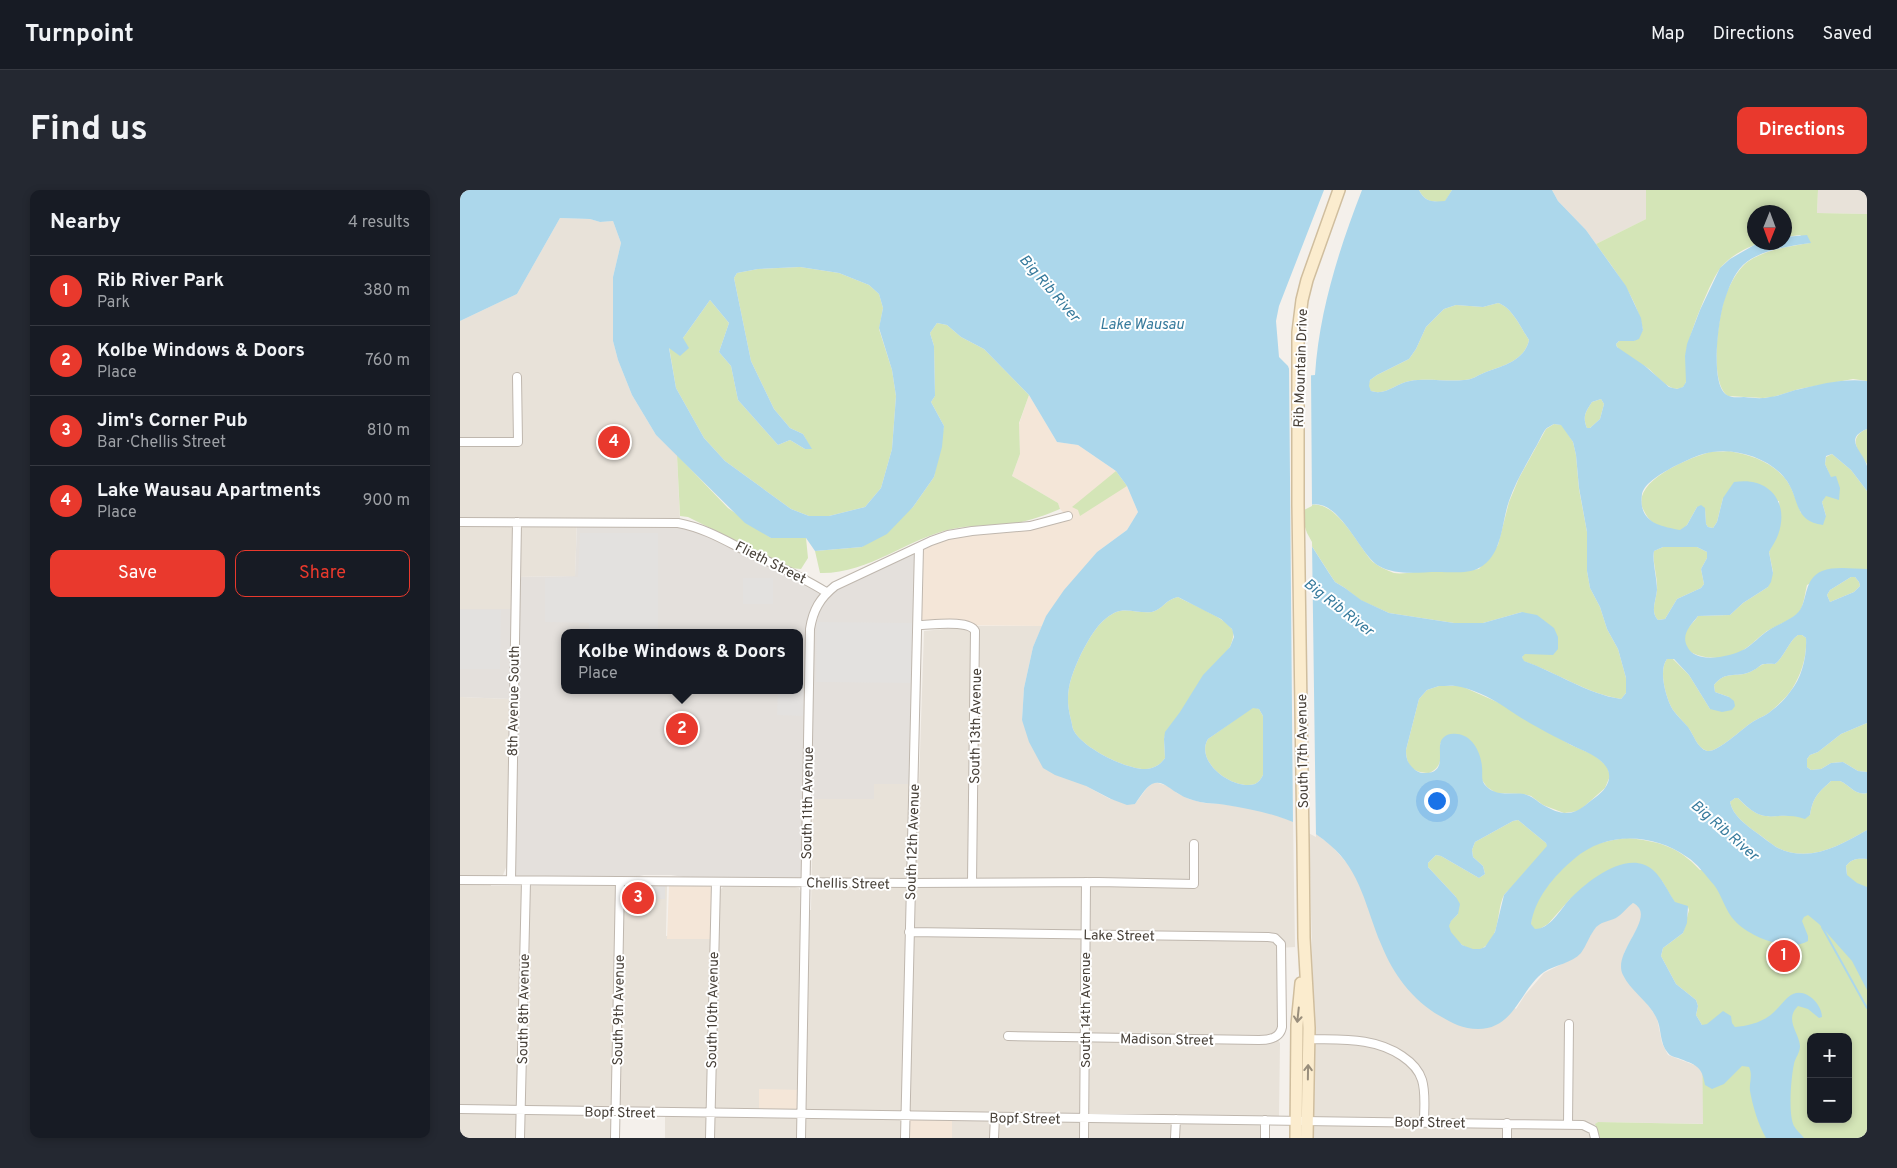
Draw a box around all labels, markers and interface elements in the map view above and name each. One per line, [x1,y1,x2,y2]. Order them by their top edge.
text: Turnpoint [25,20,134,50]
text: Map [1651,23,1685,46]
text: Directions [1713,23,1795,46]
text: Saved [1823,23,1872,46]
button: Directions [1737,107,1867,154]
text: Find us [30,108,148,152]
north arrow [1747,205,1792,250]
text: Nearby [50,209,121,236]
text: 4 results [348,213,410,233]
water label: Big Rib River [1014,251,1084,328]
text: Rib River Park [97,269,224,293]
text: 1 [63,281,69,301]
text: 380 m [363,281,410,301]
text: Park [97,293,130,313]
street label: Rib Mountain Drive [1291,308,1312,428]
water label: Lake Wausau [1100,316,1185,335]
text: Kolbe Windows & Doors [97,339,305,363]
text: 2 [61,351,71,371]
text: 760 m [365,351,410,371]
text: Place [97,363,137,383]
text: Jim's Corner Pub [97,409,248,433]
text: 3 [61,421,71,441]
text: 810 m [367,421,410,441]
pin: 4 [598,423,630,461]
text: Bar · Chellis Street [97,433,226,453]
text: Lake Wausau Apartments [97,479,321,503]
text: 4 [61,491,71,511]
text: 900 m [363,491,410,511]
text: Place [97,503,137,523]
street label: Flieth Street [732,538,809,588]
button: Save [50,550,225,597]
button: Share [235,550,410,597]
water label: Big Rib River [1299,575,1378,642]
popup [561,629,803,694]
text: Kolbe Windows & Doors [578,640,786,664]
street label: 8th Avenue South [505,646,524,757]
text: Place [578,664,618,684]
street label: South 13th Avenue [967,668,986,784]
street label: South 17th Avenue [1294,694,1313,808]
pin: 2 [666,710,698,748]
street label: South 11th Avenue [799,746,818,860]
street label: South 12th Avenue [903,784,924,900]
your location [1424,788,1450,814]
water label: Big Rib River [1686,797,1763,867]
street label: Chellis Street [806,875,890,894]
pin: 3 [622,879,654,917]
street label: Lake Street [1083,927,1155,946]
pin: 1 [1768,937,1800,975]
street label: South 10th Avenue [704,952,723,1068]
street label: South 14th Avenue [1078,952,1095,1068]
street label: South 8th Avenue [515,954,534,1065]
street label: South 9th Avenue [610,954,629,1066]
one-way arrow [1293,1006,1302,1022]
street label: Madison Street [1120,1031,1214,1050]
map controls [1807,1033,1852,1123]
button: + [1807,1033,1852,1078]
one-way arrow [1303,1064,1313,1080]
button: − [1807,1078,1852,1123]
street label: Bopf Street [584,1104,656,1123]
street label: Bopf Street [989,1110,1061,1129]
street label: Bopf Street [1394,1114,1466,1133]

